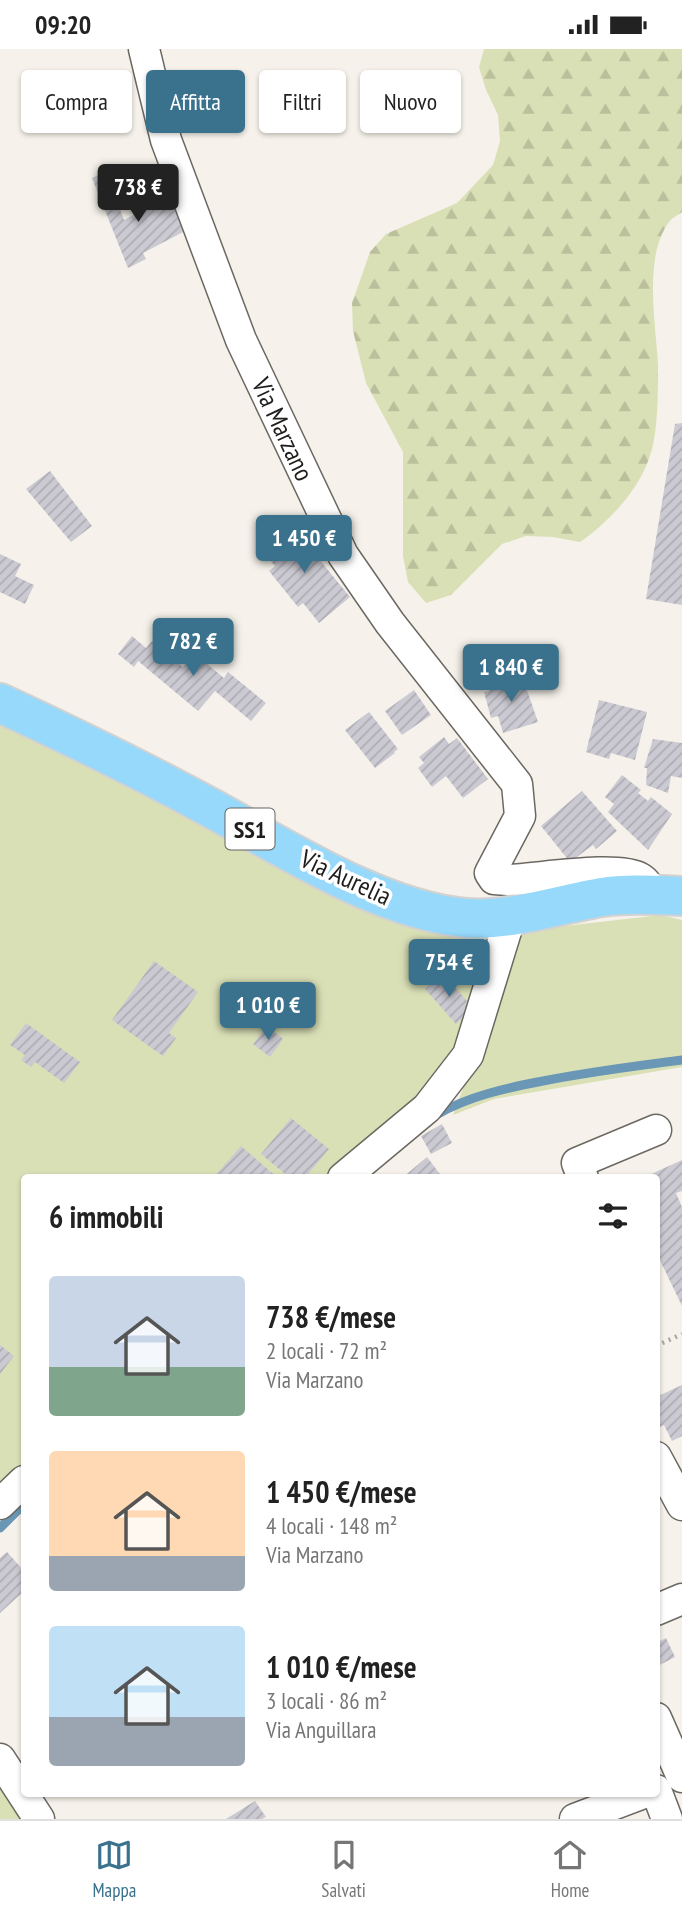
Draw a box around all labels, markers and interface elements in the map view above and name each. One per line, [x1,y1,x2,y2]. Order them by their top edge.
text: 09:20 [35,8,91,41]
chip: Compra [21,70,132,133]
chip: Affitta [146,70,245,133]
chip: Filtri [259,70,346,133]
chip: Nuovo [360,70,461,133]
pin: 738 € [89,165,187,224]
text: 738 € [114,172,162,201]
street label: Via Marzano [244,371,321,486]
pin: 1 450 € [239,515,369,575]
text: 1 450 € [272,523,336,552]
pin: 782 € [144,619,242,678]
text: 782 € [169,626,217,655]
pin: 1 840 € [446,645,576,704]
text: 1 840 € [479,652,543,681]
road number: SS1 [226,809,274,849]
street label: Via Aurelia [294,841,397,912]
pin: 754 € [400,939,498,999]
text: 754 € [425,947,473,976]
pin: 1 010 € [203,983,333,1042]
text: 1 010 € [236,990,300,1019]
text: 6 immobili [49,1197,163,1236]
icon: filters [594,1197,632,1235]
text: 738 €/mese [266,1297,396,1336]
icon: home [105,1304,189,1388]
text: 2 locali · 72 m² [266,1336,387,1365]
text: Via Marzano [266,1365,363,1394]
text: 1 450 €/mese [266,1472,417,1511]
icon: home [105,1479,189,1563]
text: 4 locali · 148 m² [266,1511,397,1540]
text: Via Marzano [266,1540,363,1569]
text: 1 010 €/mese [266,1647,417,1686]
icon: home [105,1654,189,1738]
text: 3 locali · 86 m² [266,1686,387,1715]
text: Via Anguillara [266,1715,376,1744]
tab: Mappa [93,1836,136,1902]
tab: Salvati [321,1836,366,1902]
tab: Home [551,1836,589,1902]

